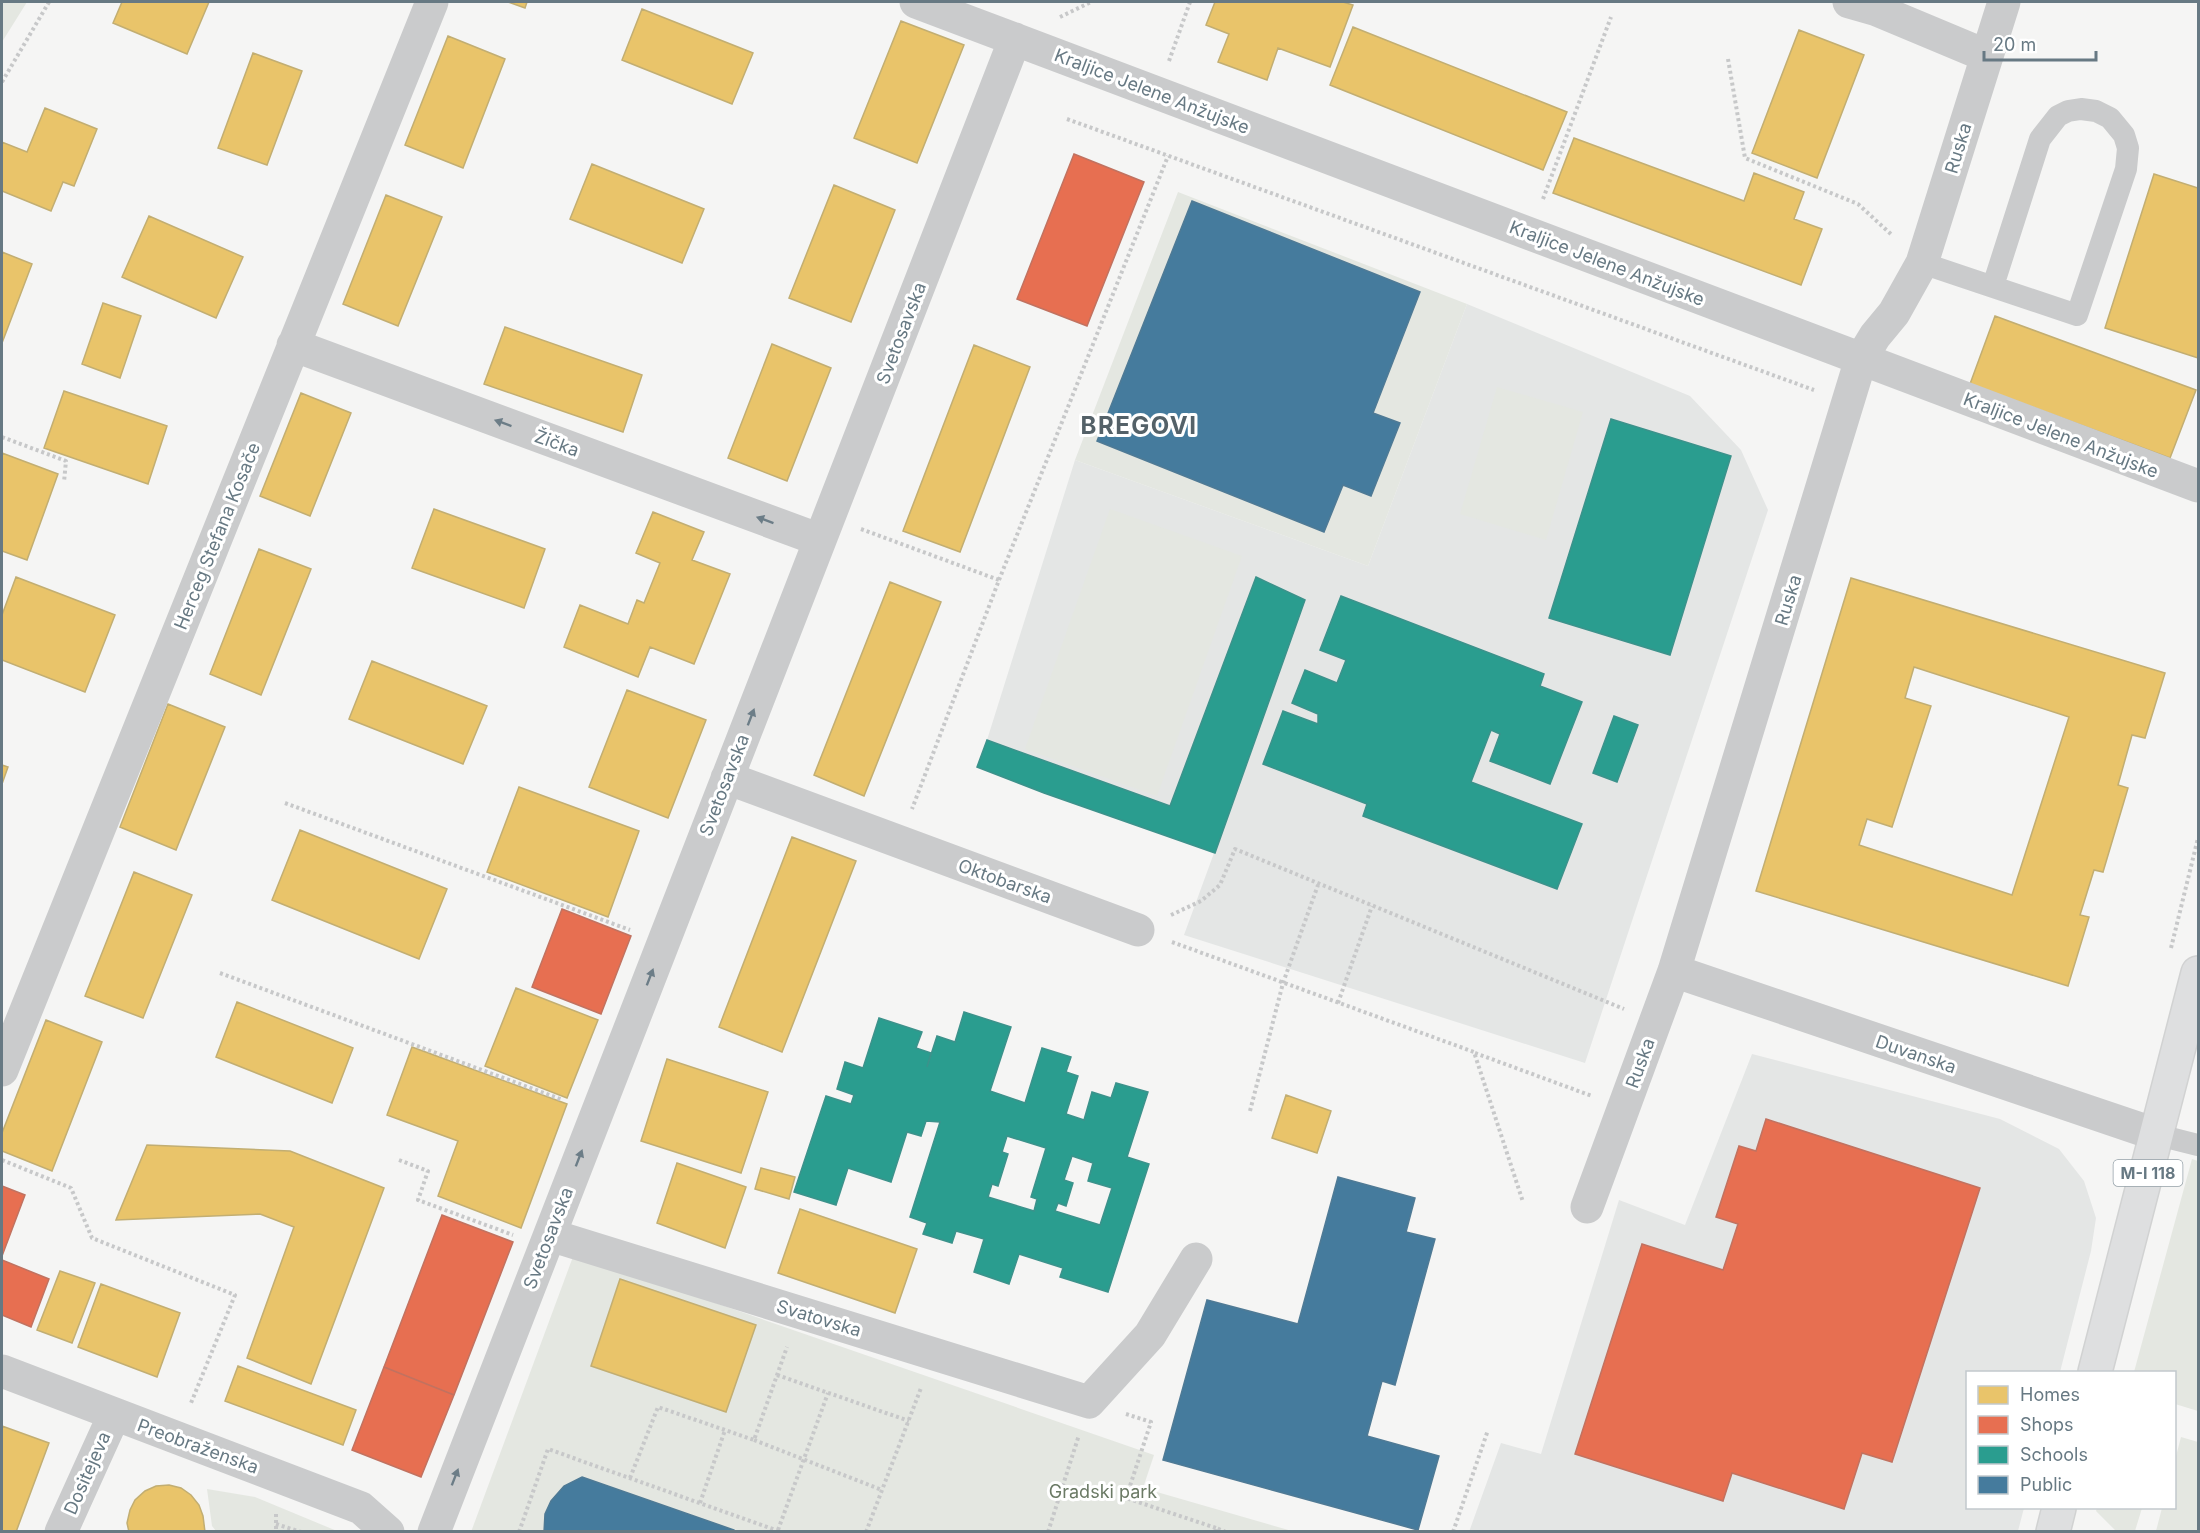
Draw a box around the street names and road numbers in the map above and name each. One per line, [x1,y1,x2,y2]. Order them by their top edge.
street label: Kraljice Jelene Anžujske [1052,44,1252,138]
street label: Ruska [1940,120,1976,176]
street label: Kraljice Jelene Anžujske [1507,216,1707,310]
street label: Svetosavska [872,279,930,387]
street label: Kraljice Jelene Anžujske [1961,388,2161,482]
street label: Žička [532,424,583,461]
street label: Herceg Stefana Kosače [170,439,264,633]
street label: Ruska [1770,572,1806,628]
street label: Svetosavska [695,731,753,839]
street label: Oktobarska [955,854,1055,908]
street label: Duvanska [1873,1030,1959,1078]
street label: Ruska [1621,1035,1659,1091]
road number: M-I 118 [2114,1160,2182,1186]
street label: Svetosavska [519,1184,577,1292]
street label: Svatovska [774,1295,864,1341]
street label: Preobraženska [135,1414,261,1478]
street label: Dositejeva [59,1428,115,1518]

